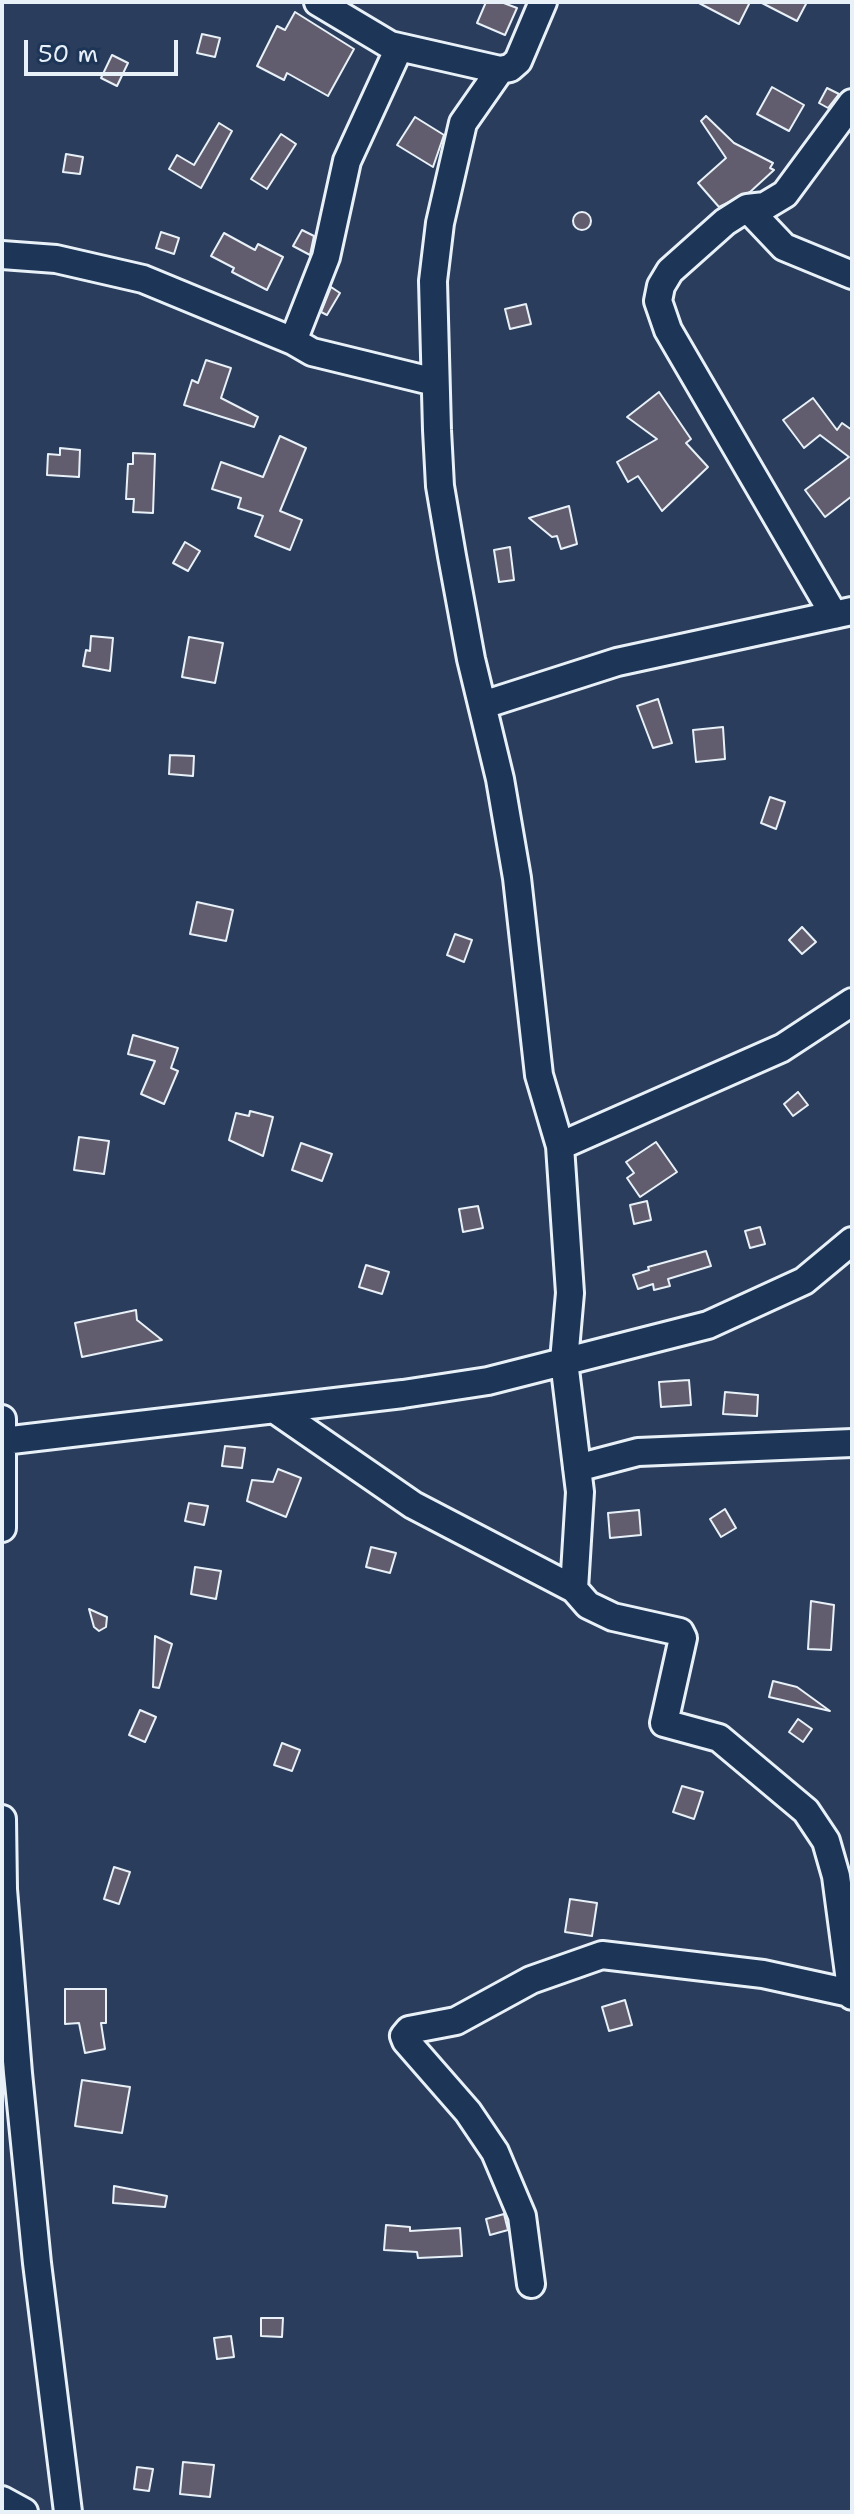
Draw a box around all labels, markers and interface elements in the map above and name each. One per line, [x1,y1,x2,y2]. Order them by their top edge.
scale bar [28,24,182,74]
text: 50 m [38,38,98,70]

